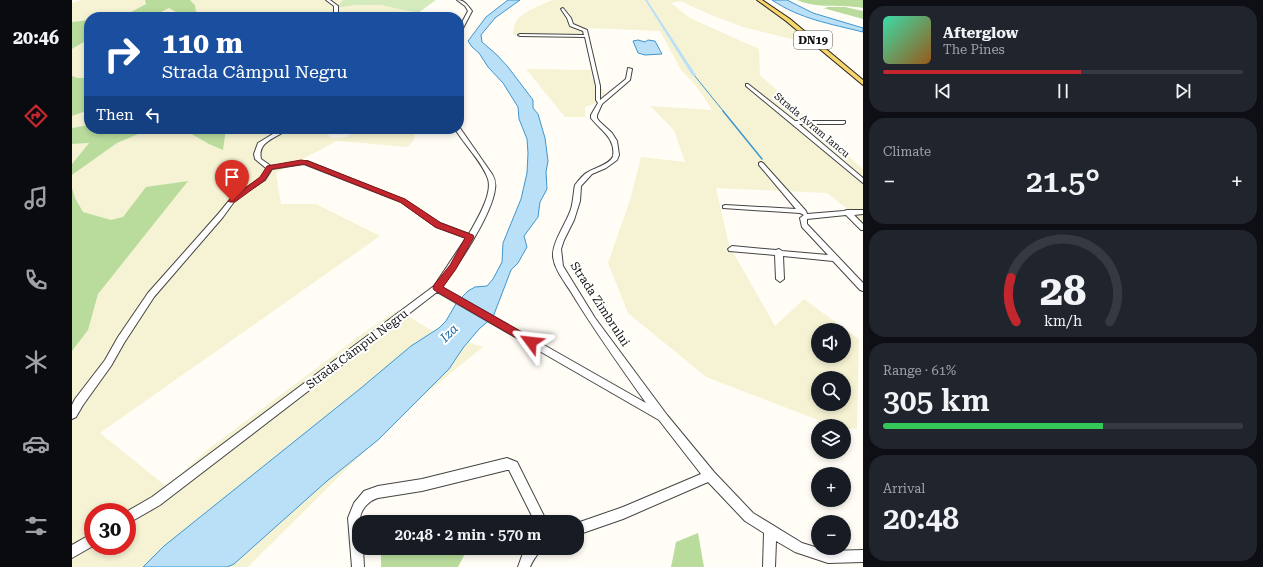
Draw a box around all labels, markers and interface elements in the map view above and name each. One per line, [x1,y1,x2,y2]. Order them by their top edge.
text: Afterglow [943,24,1018,42]
text: 20:46 [13,27,59,48]
text: 110 m [162,27,243,60]
icon: right [96,28,148,80]
road number: DN19 [794,31,832,49]
text: The Pines [943,42,1005,57]
text: Strada Câmpul Negru [162,61,348,82]
icon: previous [932,80,954,102]
icon: pause [1052,80,1074,102]
icon: next [1172,80,1194,102]
street label: Strada Avram Iancu [772,90,852,160]
icon: directions [22,102,50,130]
icon: left [142,104,164,126]
text: Then [96,106,134,124]
text: Climate [883,144,931,159]
pin [215,160,249,201]
text: 21.5° [1026,164,1100,199]
icon: arrive [221,166,243,188]
text: − [883,169,895,194]
text: + [1231,169,1243,194]
icon: music [22,184,50,212]
street label: Strada Zimbrului [568,259,633,349]
text: 28 [1040,265,1086,314]
icon: phone [22,266,50,294]
street label: Strada Câmpul Negru [303,306,411,392]
text: km/h [1044,312,1082,328]
water label: Iza [436,321,461,346]
position arrow [510,321,552,363]
map controls [811,323,851,555]
button: sound [811,323,851,363]
icon: climate [22,348,50,376]
text: Range · 61% [883,363,956,378]
button: search [811,371,851,411]
text: 305 km [883,383,990,418]
button: layers [811,419,851,459]
icon: car [22,430,50,458]
button: + [811,467,851,507]
text: Arrival [883,481,925,496]
text: 20:48 [883,501,959,536]
speed limit sign: 30 [84,503,136,555]
icon: filters [22,512,50,540]
button: − [811,515,851,555]
text: 20:48 · 2 min · 570 m [395,526,541,544]

